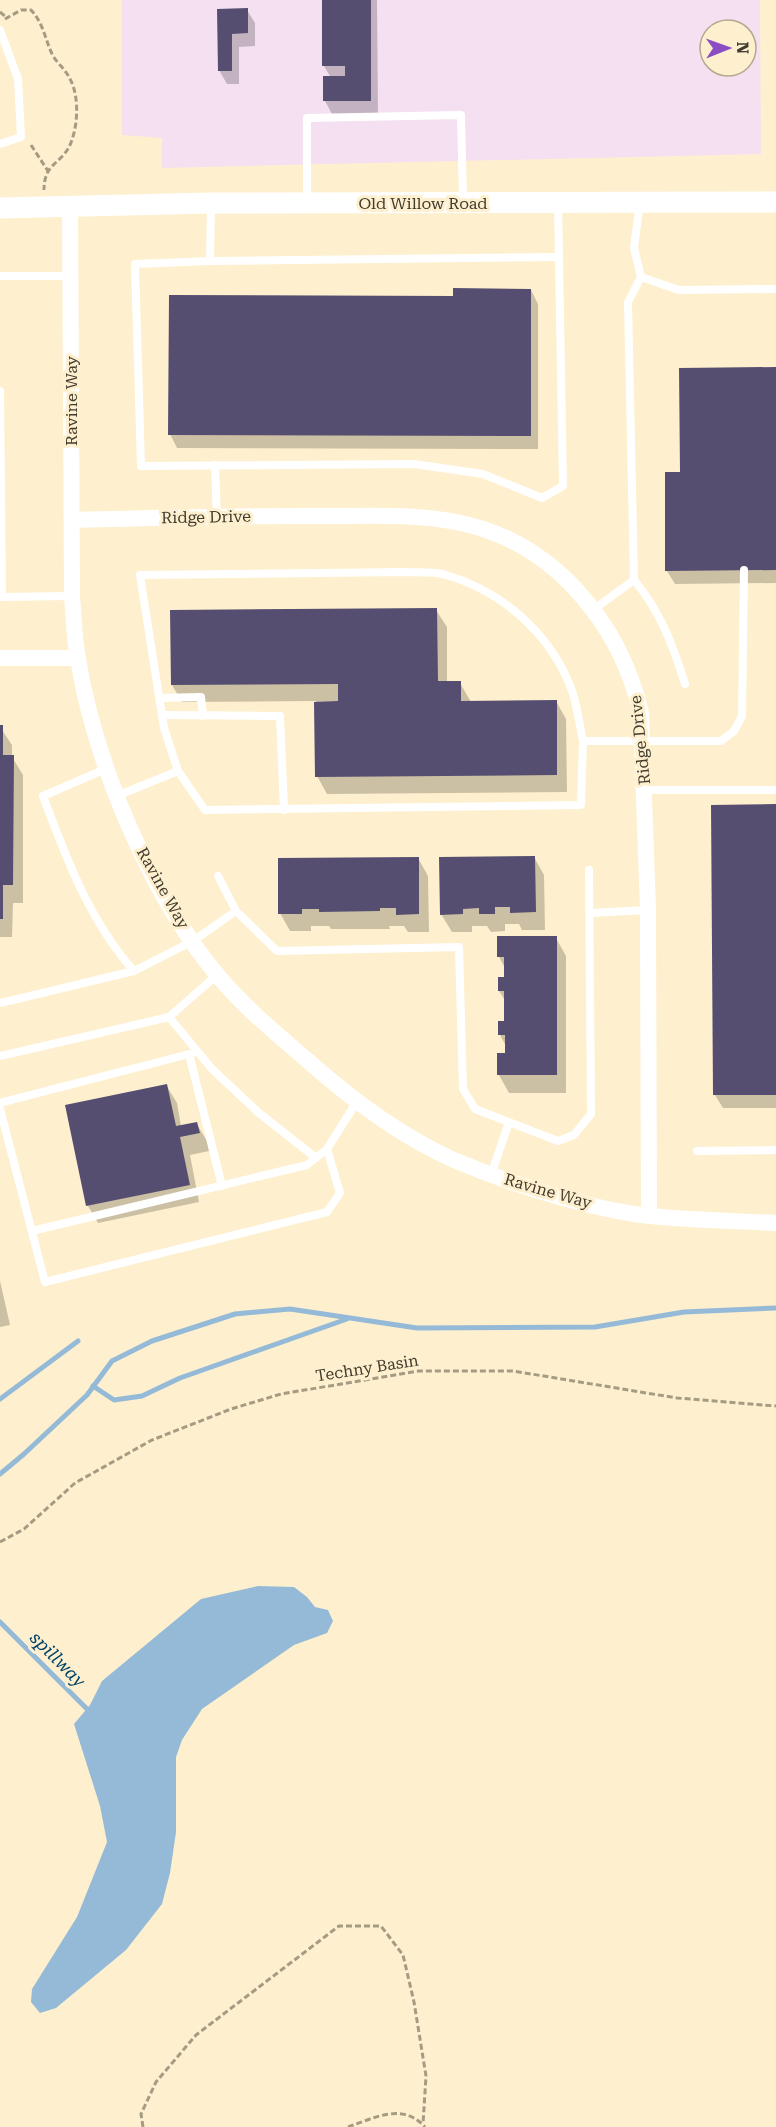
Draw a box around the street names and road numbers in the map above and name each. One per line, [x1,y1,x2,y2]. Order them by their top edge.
street label: Old Willow Road [358,194,488,213]
street label: Ravine Way [62,355,81,446]
street label: Ridge Drive [161,507,251,527]
street label: Ridge Drive [626,694,654,786]
street label: Ravine Way [133,844,193,932]
street label: Ravine Way [502,1169,594,1213]
street label: Techny Basin [314,1350,420,1386]

